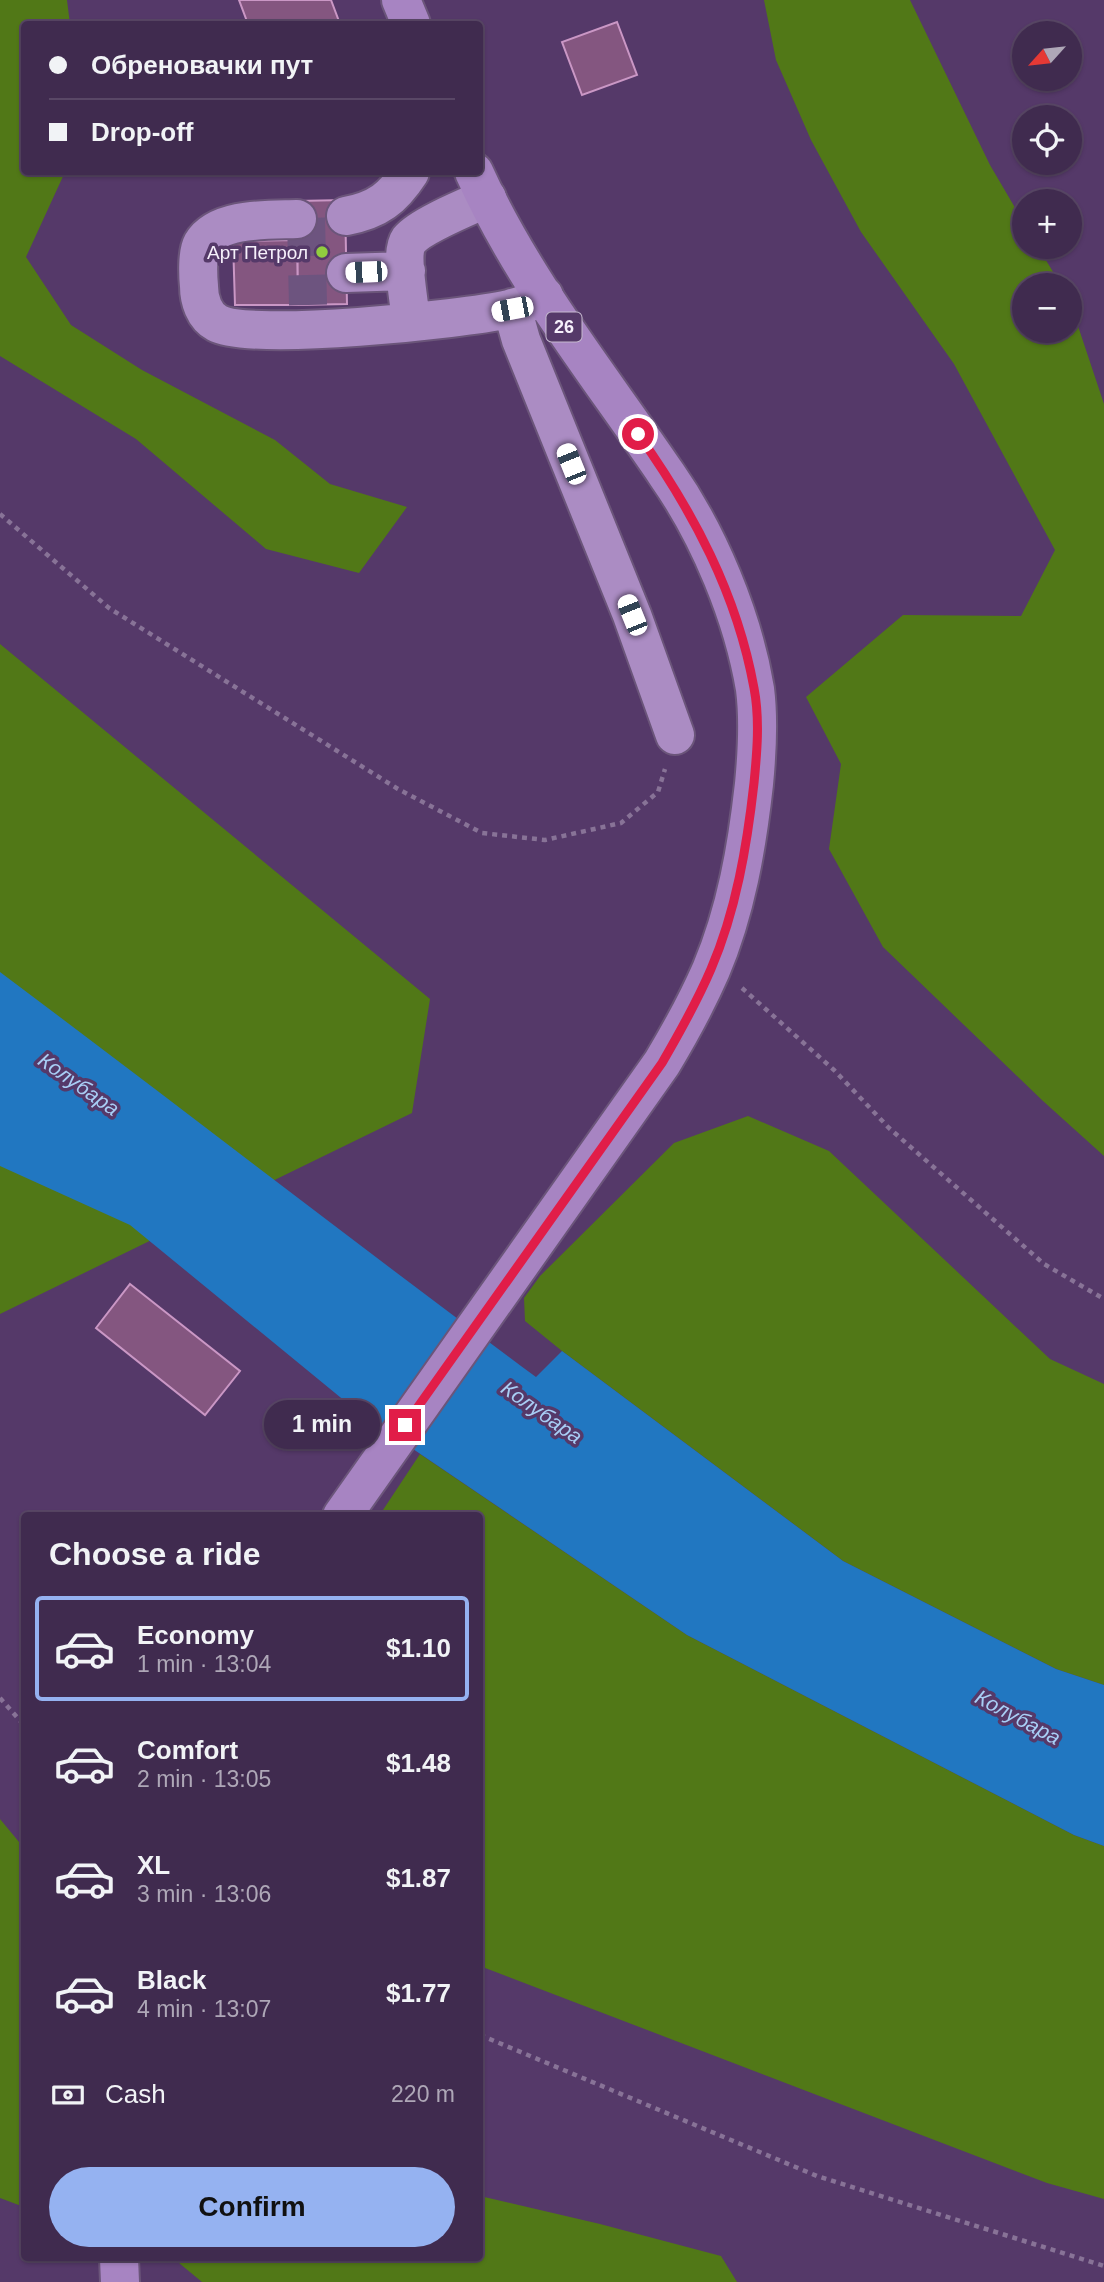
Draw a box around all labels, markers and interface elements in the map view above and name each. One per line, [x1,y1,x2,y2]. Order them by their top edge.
north arrow [1012,21,1082,91]
map controls [1012,21,1082,343]
text: Обреновачки пут [91,50,313,80]
button: locate [1012,105,1082,175]
text: Drop-off [91,117,194,147]
button: + [1012,189,1082,259]
place label: Арт Петрол [207,242,308,263]
marker: Арт Петрол [314,244,330,260]
car [345,261,388,283]
button: − [1012,273,1082,343]
car [490,295,535,323]
road number: 26 [546,312,582,342]
route start [622,418,654,450]
car [554,441,589,487]
car [615,592,650,638]
water label: Колубара [34,1048,124,1120]
water label: Колубара [497,1376,587,1448]
callout: 1 min [265,1400,380,1450]
route end [389,1409,421,1441]
text: 1 min [292,1411,352,1437]
text: Choose a ride [49,1536,261,1572]
icon: car [53,1617,116,1680]
text: Economy [137,1620,254,1650]
text: $1.10 [386,1633,451,1663]
text: 1 min · 13:04 [137,1651,271,1677]
water label: Колубара [972,1685,1064,1749]
icon: car [53,1732,116,1795]
text: Comfort [137,1735,238,1765]
text: $1.48 [386,1748,451,1778]
text: 2 min · 13:05 [137,1766,271,1792]
icon: car [53,1847,116,1910]
text: XL [137,1850,170,1880]
text: $1.87 [386,1863,451,1893]
text: 3 min · 13:06 [137,1881,271,1907]
icon: car [53,1962,116,2025]
text: Black [137,1965,206,1995]
text: $1.77 [386,1978,451,2008]
text: 4 min · 13:07 [137,1996,271,2022]
icon: cash [49,2076,87,2114]
text: Cash [105,2079,166,2109]
text: 220 m [391,2081,455,2107]
button: Confirm [49,2167,455,2247]

